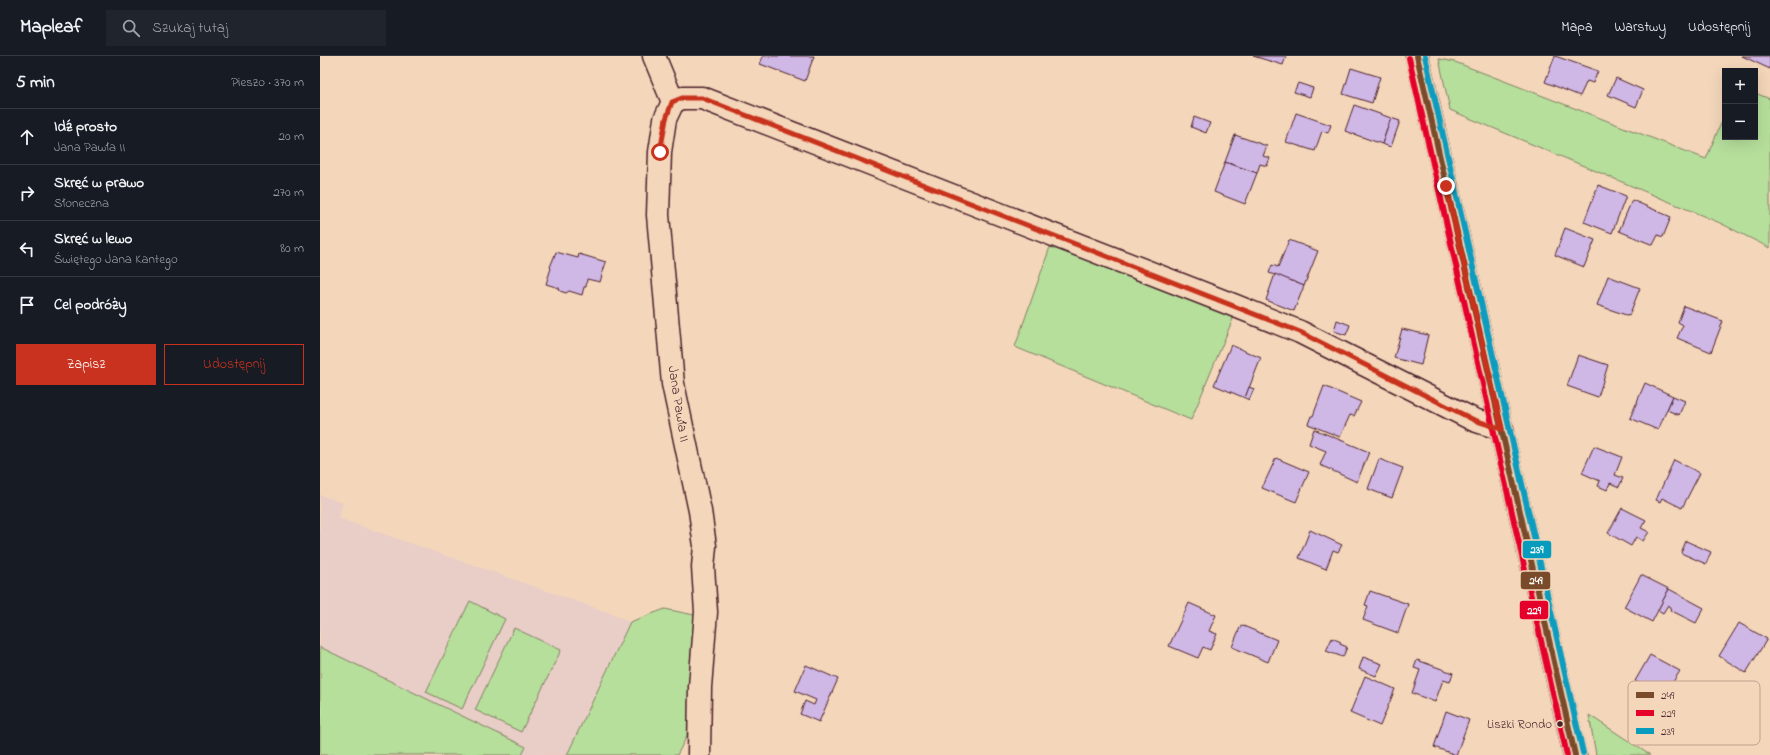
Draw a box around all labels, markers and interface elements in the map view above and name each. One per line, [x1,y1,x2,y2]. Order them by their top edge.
search box [106,10,386,46]
text: Mapleaf [20,14,82,41]
icon: search [120,17,142,39]
text: Szukaj tutaj [152,17,228,39]
text: Mapa [1561,17,1593,38]
text: Warstwy [1615,17,1666,38]
text: Udostępnij [1688,17,1750,38]
map controls [1722,68,1758,140]
button: + [1722,68,1758,104]
text: 5 min [16,70,55,95]
text: Pieszo · 370 m [231,73,304,92]
button: − [1722,104,1758,140]
text: Idź prosto [54,116,117,138]
icon: ahead [16,126,38,148]
text: 20 m [279,127,304,146]
text: Jana Pawła II [54,138,125,157]
route start [651,143,669,161]
text: Skręć w prawo [54,172,144,194]
route end [1437,177,1455,195]
icon: right [16,182,38,204]
text: 270 m [273,183,304,202]
text: Słoneczna [54,194,109,213]
text: Skręć w lewo [54,228,132,250]
icon: left [16,238,38,260]
text: 80 m [280,239,304,258]
text: Świętego Jana Kantego [54,250,178,269]
icon: arrive [16,294,38,316]
text: Cel podróży [54,294,127,316]
button: Zapisz [16,344,156,385]
button: Udostępnij [164,344,304,385]
street label: Jana Pawła II [662,364,694,444]
line badge: 239 [1522,540,1552,559]
text: 239 [1529,542,1544,558]
line badge: 249 [1520,571,1551,590]
text: 249 [1528,573,1543,589]
line badge: 229 [1519,600,1549,620]
text: 229 [1526,603,1542,619]
legend [1628,681,1760,745]
text: 249 [1661,688,1675,704]
text: 229 [1661,706,1676,722]
place label: Liszki Rondo [1487,715,1552,734]
marker: Liszki Rondo [1555,719,1565,729]
text: 239 [1661,724,1675,740]

